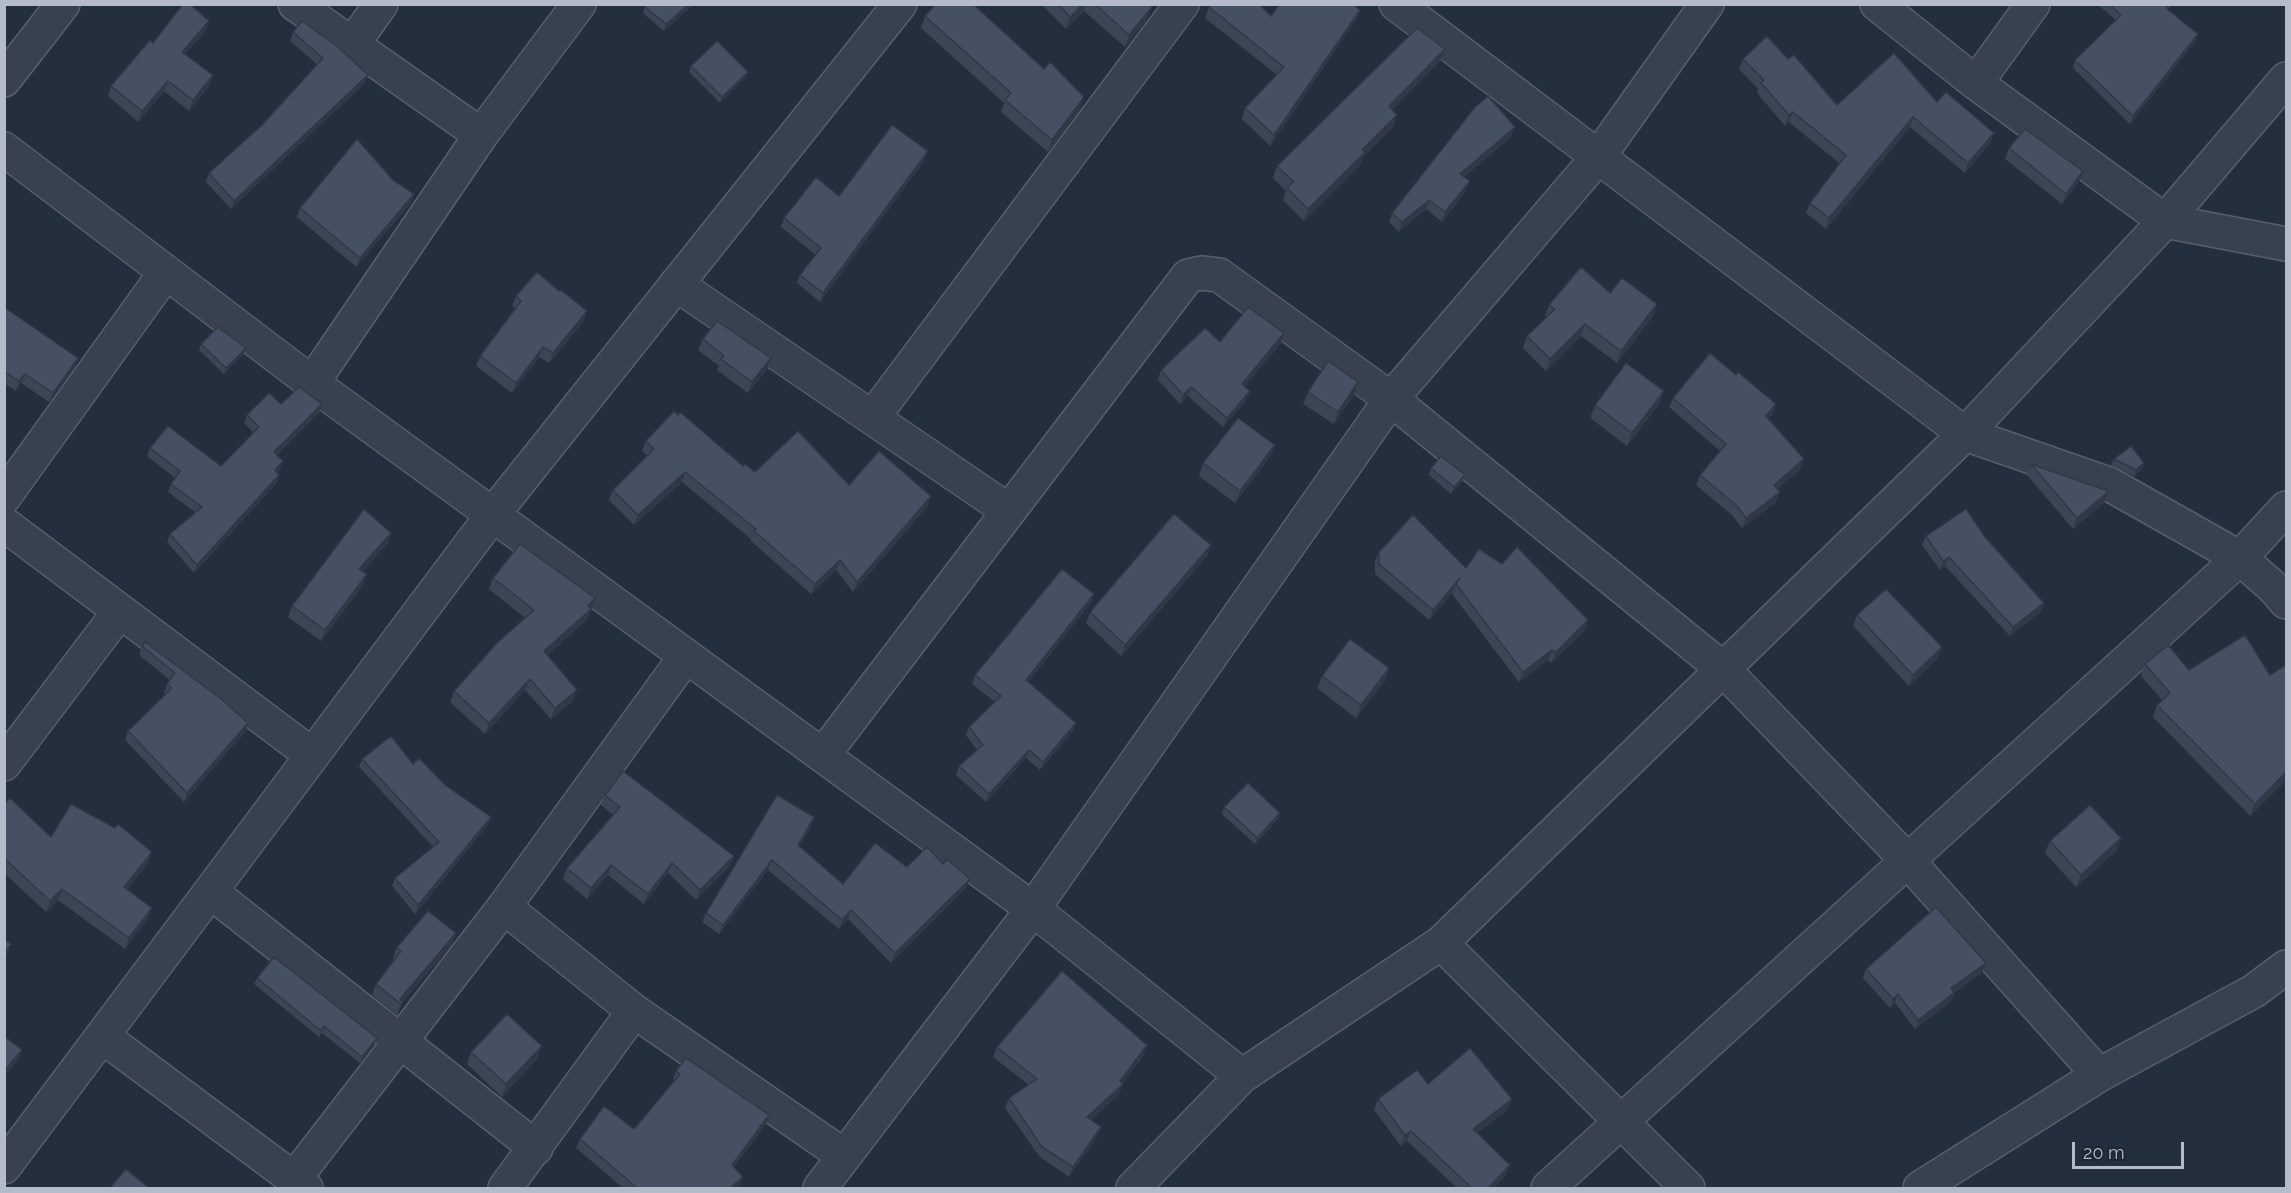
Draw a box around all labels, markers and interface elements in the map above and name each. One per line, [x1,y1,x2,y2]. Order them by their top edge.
scale bar [2075,1130,2188,1168]
text: 20 m [2083,1142,2125,1163]

